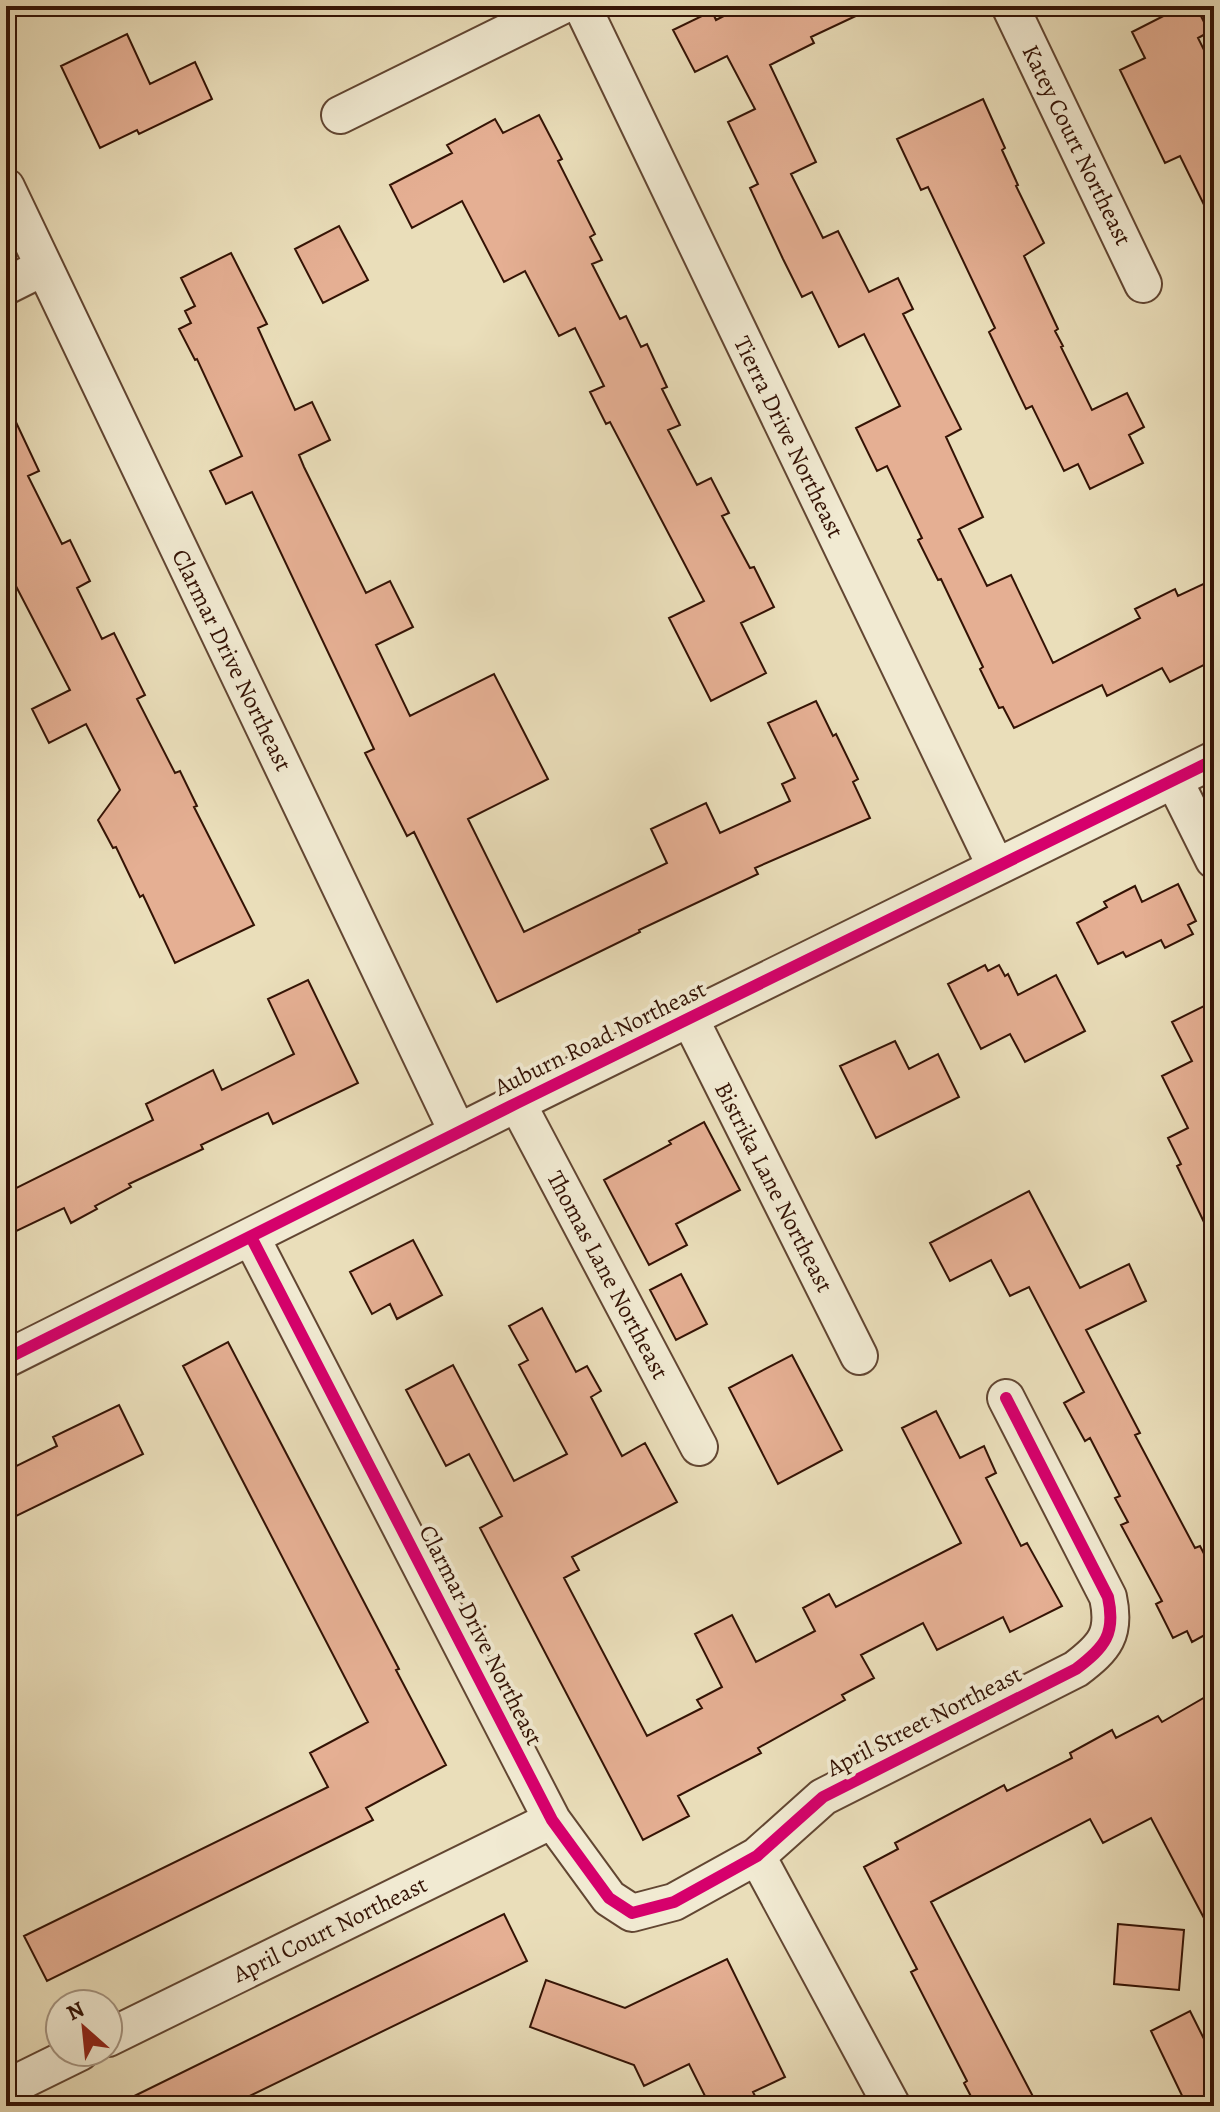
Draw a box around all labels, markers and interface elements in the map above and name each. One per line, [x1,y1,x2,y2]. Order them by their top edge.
street label: Katey Court Northeast [1014,39,1140,251]
street label: Tierra Drive Northeast [726,331,852,543]
street label: Clarmar Drive Northeast [164,544,300,776]
street label: Auburn Road Northeast [488,973,711,1104]
street label: Bistrika Lane Northeast [707,1076,841,1298]
street label: Thomas Lane Northeast [540,1165,676,1385]
street label: Clarmar Drive Northeast [412,1519,550,1751]
street label: April Street Northeast [820,1658,1027,1784]
street label: April Court Northeast [227,1868,432,1990]
north arrow [44,1988,124,2068]
text: N [61,1994,89,2028]

